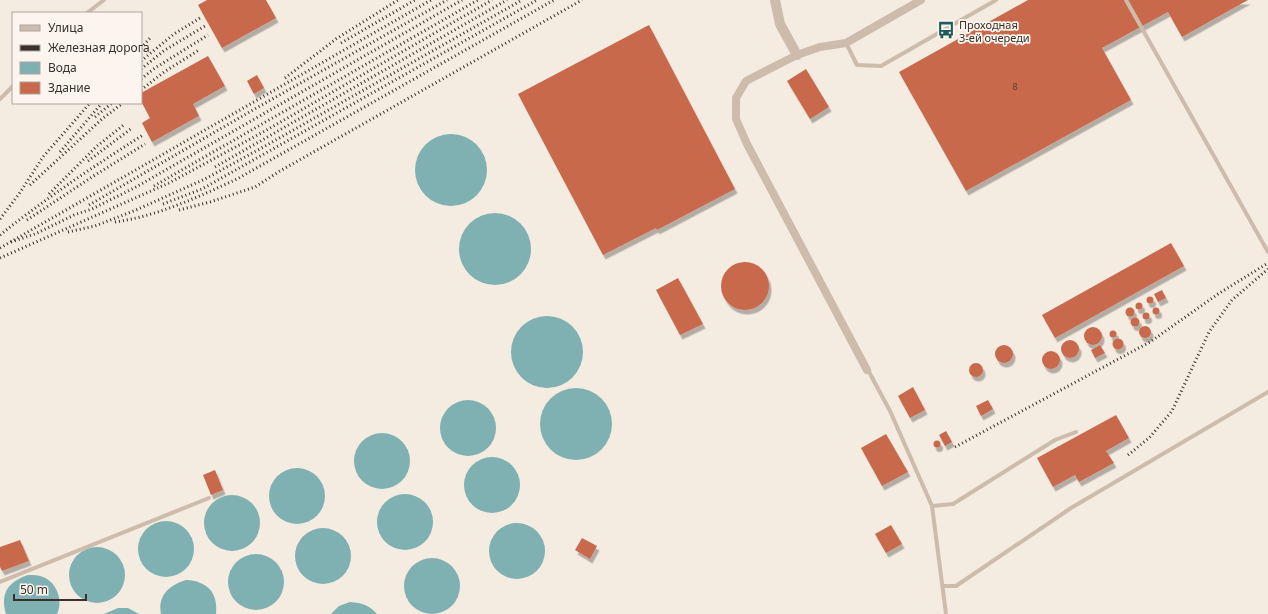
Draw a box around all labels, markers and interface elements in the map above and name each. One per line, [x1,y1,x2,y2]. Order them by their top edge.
legend [12,12,142,104]
place label: Проходная 3-ей очереди [959,17,1030,45]
text: Улица [48,19,83,36]
bus stop icon: Проходная 3-ей очереди [936,20,956,40]
text: Железная дорога [48,39,150,56]
text: Вода [48,59,77,76]
text: Здание [48,79,91,96]
house number: 8 [1012,80,1018,93]
scale bar [14,576,86,602]
text: 50 m [20,581,48,598]

